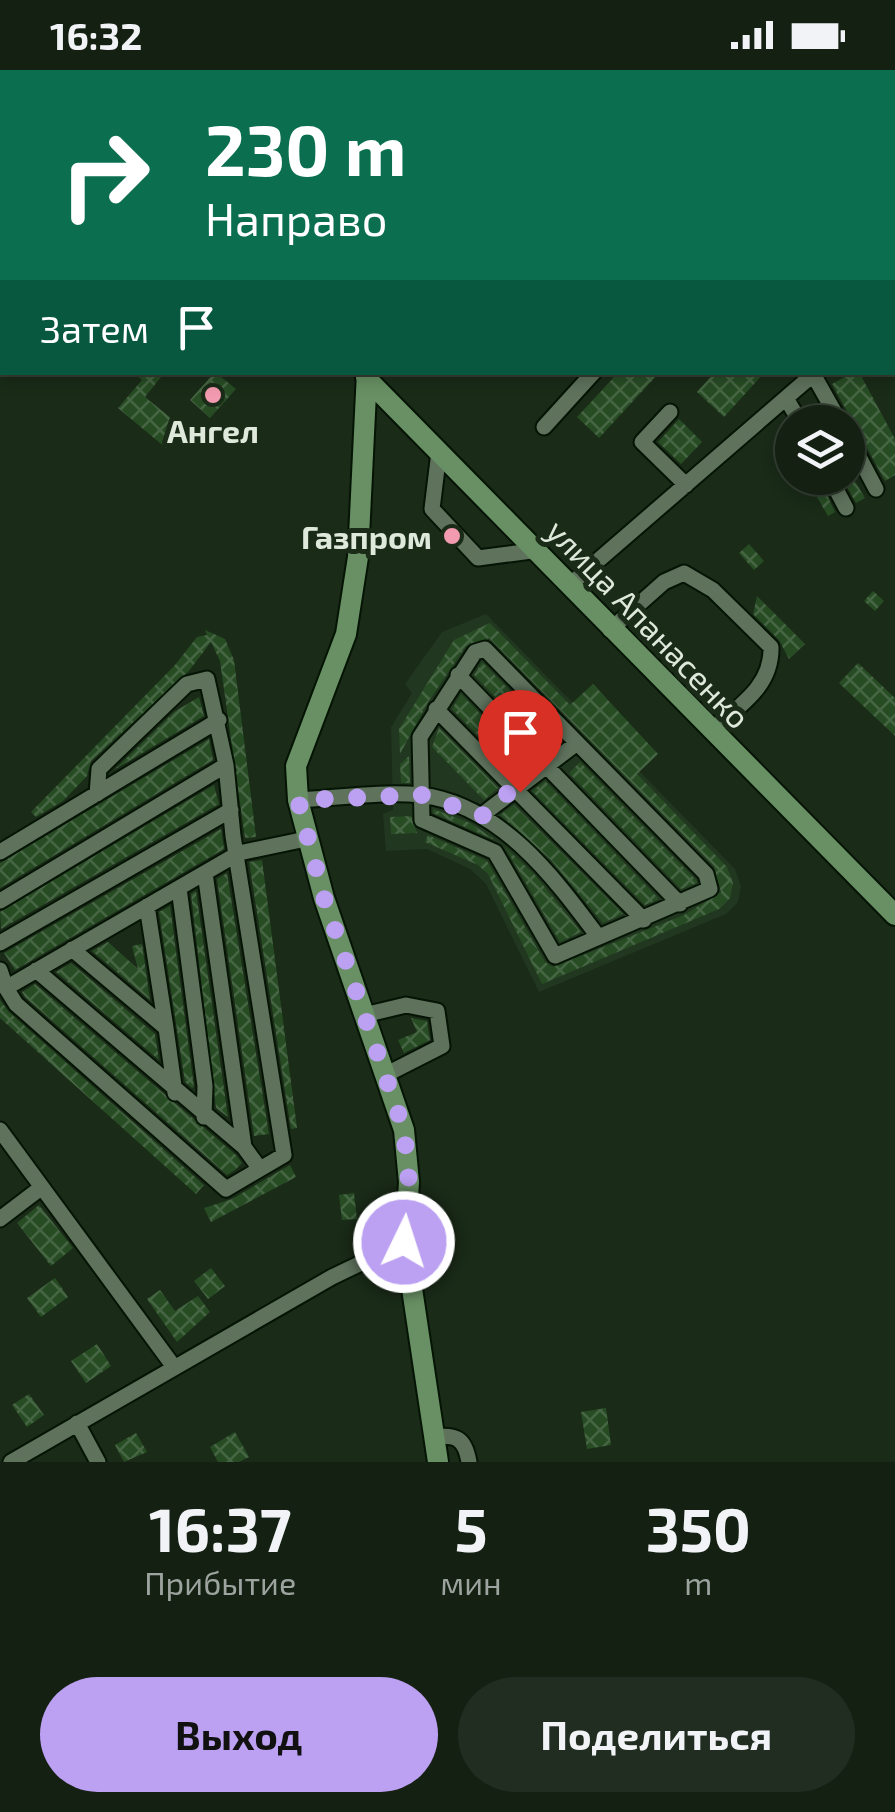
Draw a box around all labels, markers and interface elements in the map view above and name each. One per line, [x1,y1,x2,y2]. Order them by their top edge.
text: 16:32 [50,12,142,58]
text: 230 m [205,106,406,190]
icon: right [40,110,170,240]
text: Направо [205,191,387,245]
icon: arrive [169,300,224,355]
text: Затем [40,305,149,351]
marker: Ангел [202,384,224,406]
map controls [775,405,865,495]
button: layers [775,405,865,495]
place label: Ангел [167,411,259,449]
street label: улица Апанасенко [539,511,758,736]
place label: Газпром [301,517,432,555]
marker: Газпром [441,525,463,547]
pin [478,690,563,793]
icon: arrive [493,705,548,760]
position arrow [352,1190,456,1294]
text: 16:37 [149,1492,291,1564]
text: 5 [454,1492,488,1564]
text: 350 [646,1492,751,1564]
text: Прибытие [144,1563,296,1601]
text: мин [440,1563,502,1601]
text: m [684,1563,712,1601]
button: Выход [40,1677,438,1792]
button: Поделиться [458,1677,855,1792]

